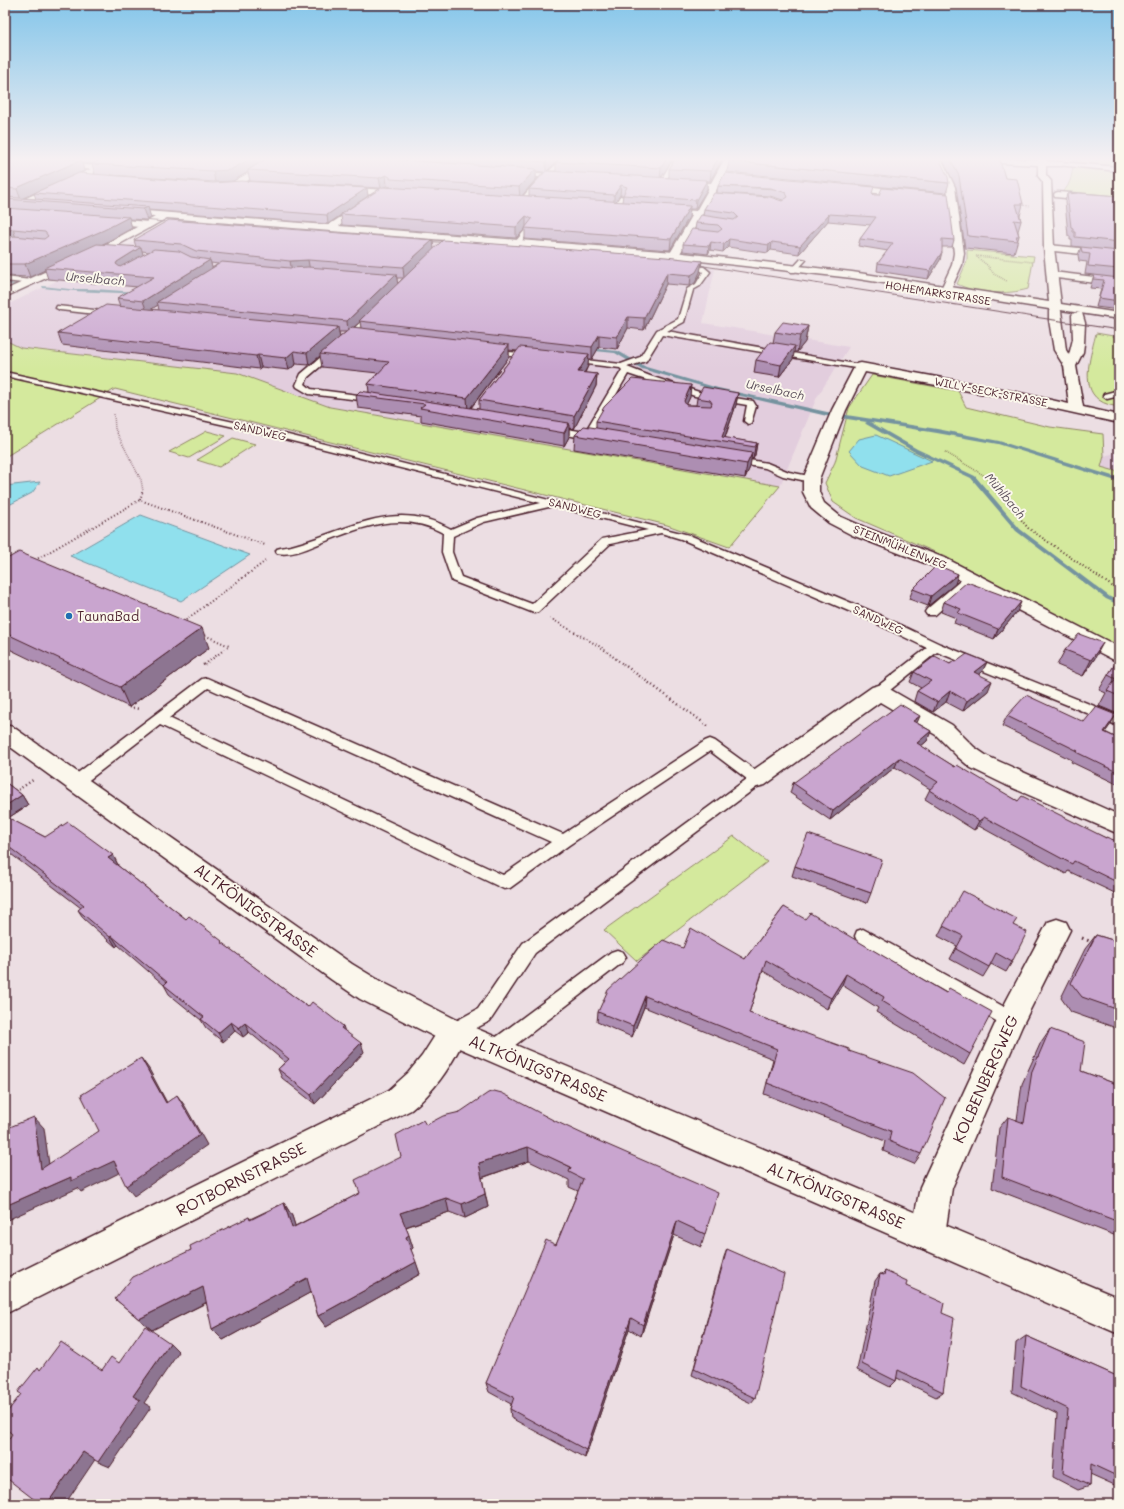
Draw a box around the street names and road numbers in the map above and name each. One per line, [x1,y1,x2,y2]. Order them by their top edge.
street label: HOHEMARKSTRASSE [884,277,992,308]
street label: WILLY-SECK-STRASSE [933,373,1049,410]
street label: SANDWEG [232,417,288,444]
street label: SANDWEG [547,494,603,521]
street label: STEINMÜHLENWEG [851,521,949,572]
street label: SANDWEG [851,601,906,638]
street label: ALTKÖNIGSTRASSE [190,858,322,962]
street label: KOLBENBERGWEG [947,1011,1022,1146]
street label: ALTKÖNIGSTRASSE [466,1029,610,1106]
street label: ROTBORNSTRASSE [172,1137,309,1220]
street label: ALTKÖNIGSTRASSE [764,1156,908,1233]

